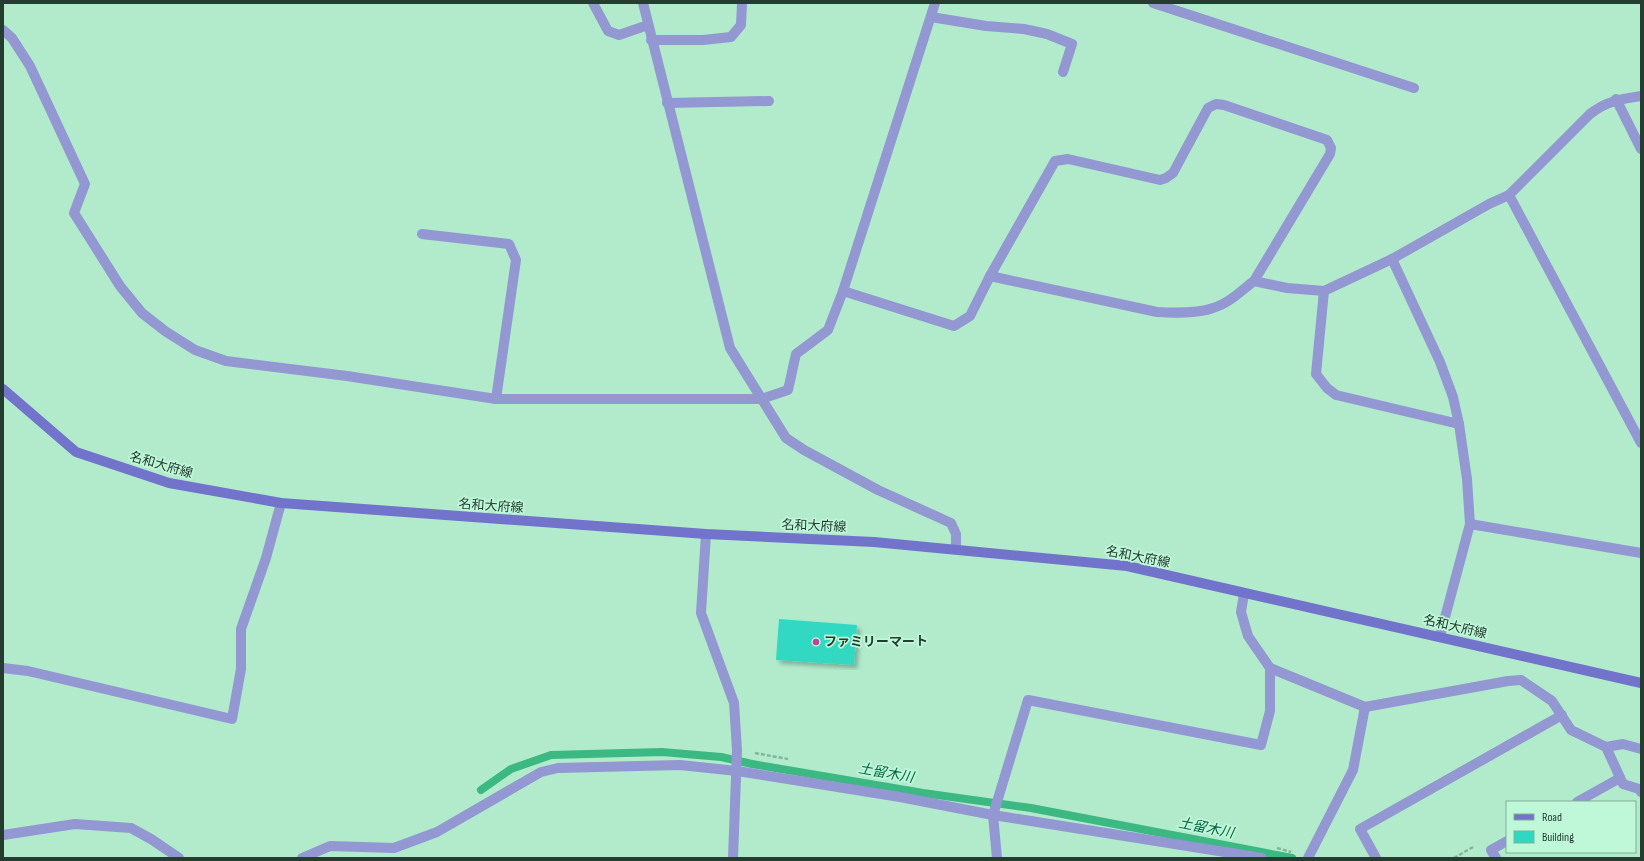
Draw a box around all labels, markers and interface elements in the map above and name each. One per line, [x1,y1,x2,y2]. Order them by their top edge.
street label: 名和大府線 [128,448,194,482]
street label: 名和大府線 [458,496,524,516]
street label: 名和大府線 [781,517,847,535]
street label: 名和大府線 [1105,543,1171,571]
street label: 名和大府線 [1422,612,1488,642]
place label: ファミリーマート [824,634,928,650]
marker: ファミリーマート [811,637,821,647]
water label: 土留木川 [857,760,917,787]
legend [1506,801,1636,853]
text: Road [1542,810,1562,825]
water label: 土留木川 [1177,814,1237,842]
text: Building [1542,830,1574,845]

